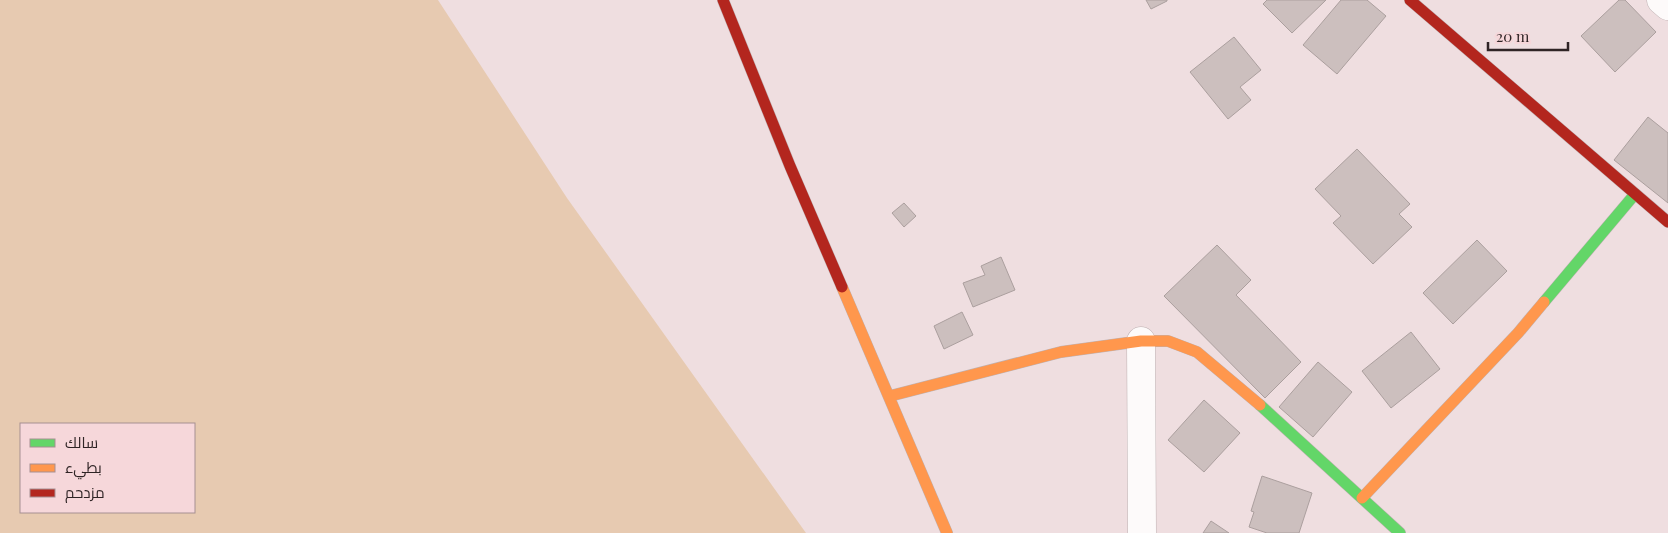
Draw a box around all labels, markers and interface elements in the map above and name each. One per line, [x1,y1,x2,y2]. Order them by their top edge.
scale bar [1488,20,1568,52]
text: 20 m [1496,26,1530,46]
legend [20,423,195,513]
text: سالك [65,432,98,452]
text: بطيء [65,457,102,480]
text: مزدحم [65,482,105,503]

